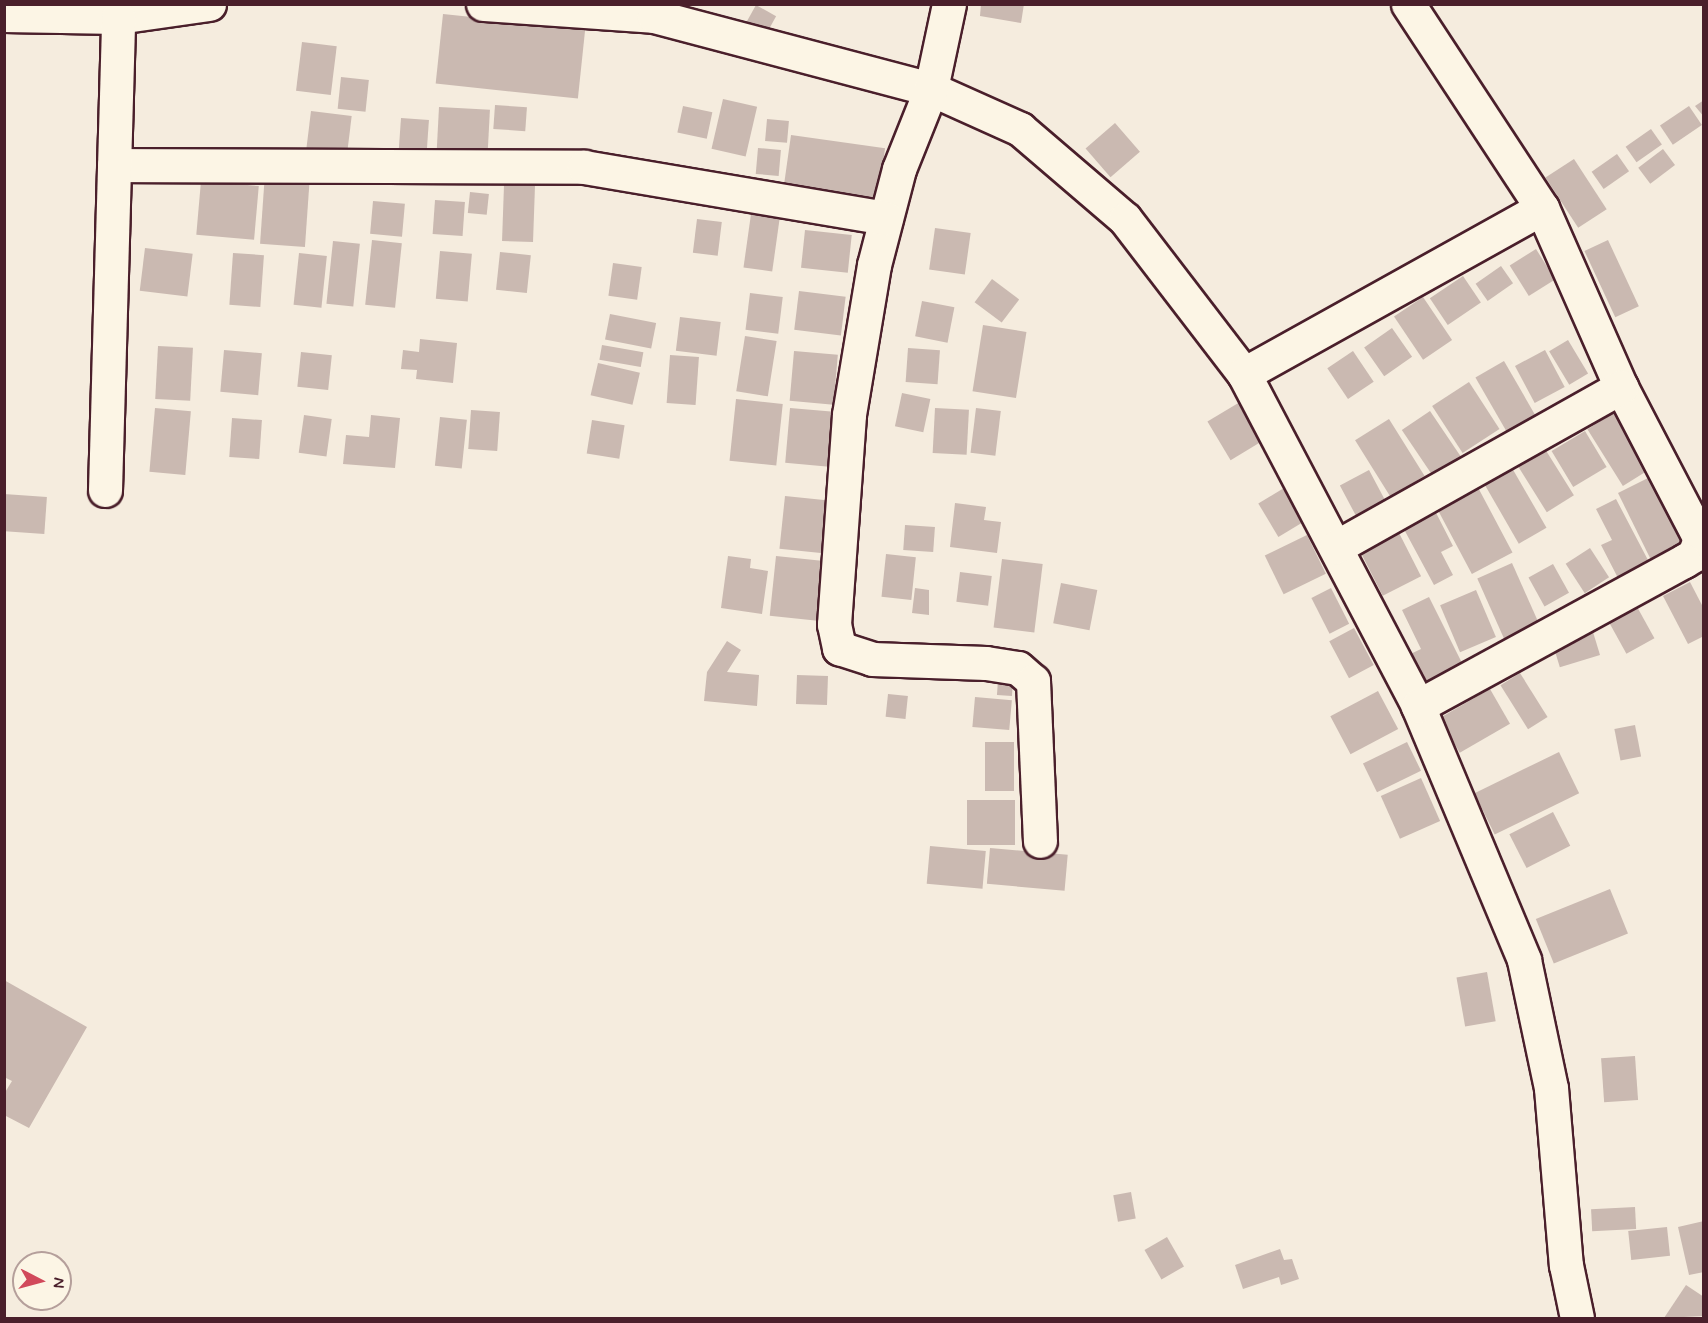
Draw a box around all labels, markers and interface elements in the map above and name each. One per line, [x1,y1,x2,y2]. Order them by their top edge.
north arrow [12,1251,72,1311]
text: N [47,1276,69,1289]

